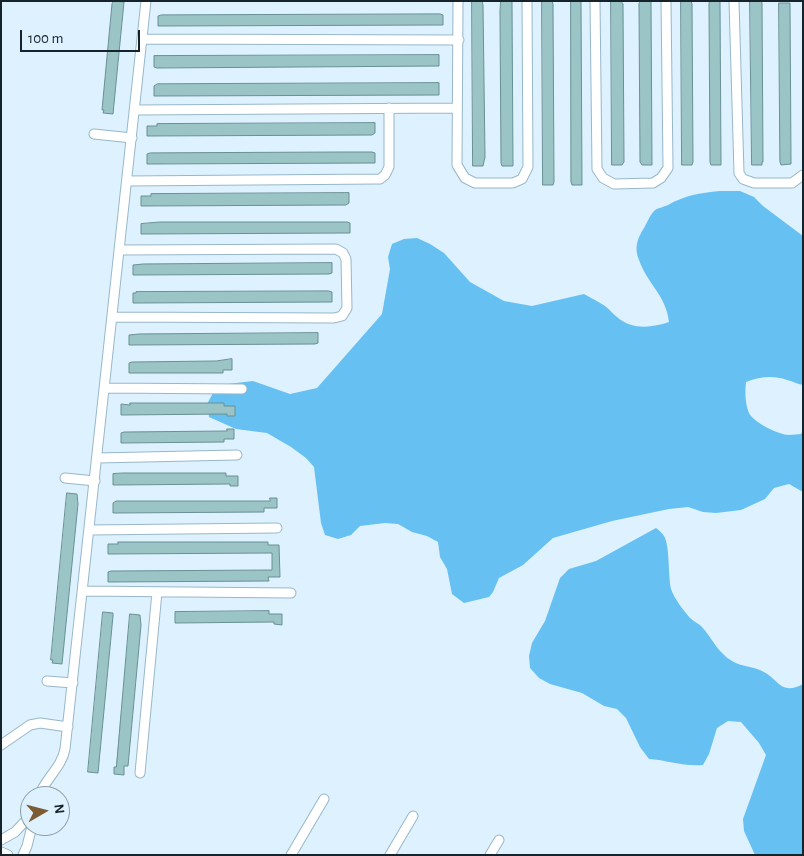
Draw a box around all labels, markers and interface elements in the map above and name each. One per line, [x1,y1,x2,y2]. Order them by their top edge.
scale bar [22,20,142,52]
text: 100 m [28,31,63,46]
north arrow [20,786,70,836]
text: N [51,803,66,815]

